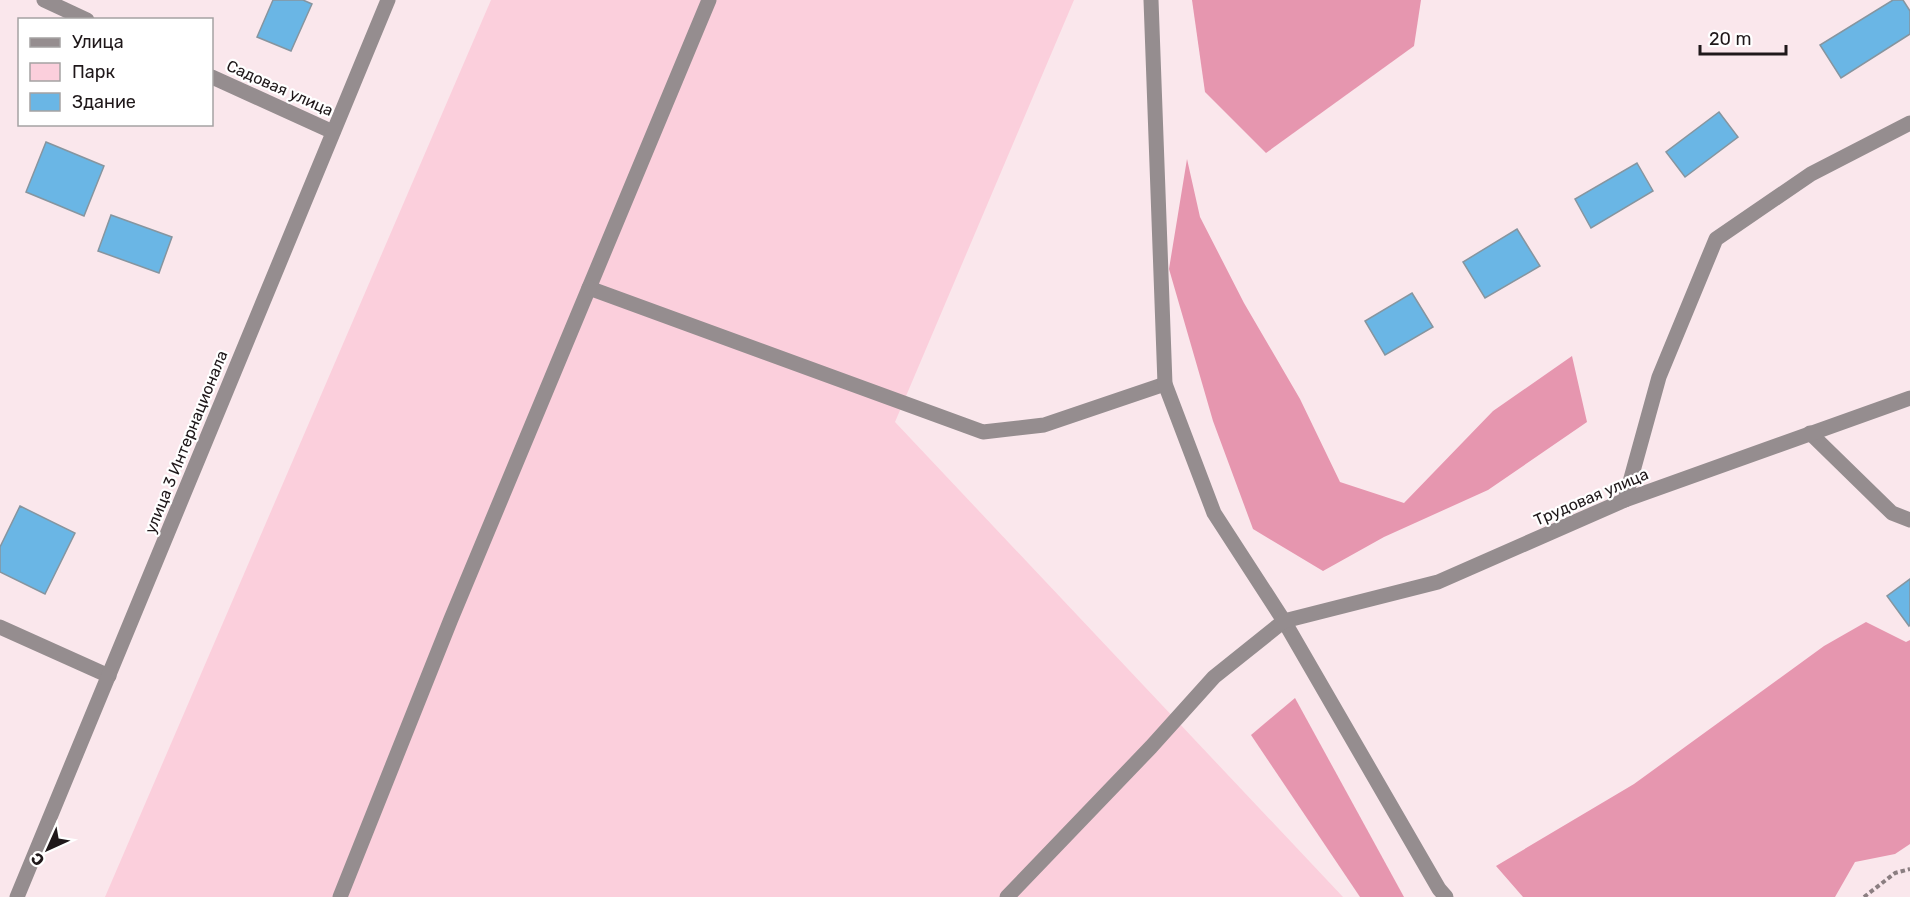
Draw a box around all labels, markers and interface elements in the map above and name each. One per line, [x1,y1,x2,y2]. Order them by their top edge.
legend [18,18,213,126]
scale bar [1700,18,1786,56]
text: 20 m [1709,28,1751,50]
text: Улица [72,31,124,53]
street label: Садовая улица [224,56,336,120]
text: Парк [72,61,116,83]
text: Здание [72,91,136,113]
street label: улица 3 Интернационала [141,348,231,536]
street label: Трудовая улица [1531,464,1651,530]
north arrow [18,819,78,879]
text: С [27,849,48,870]

